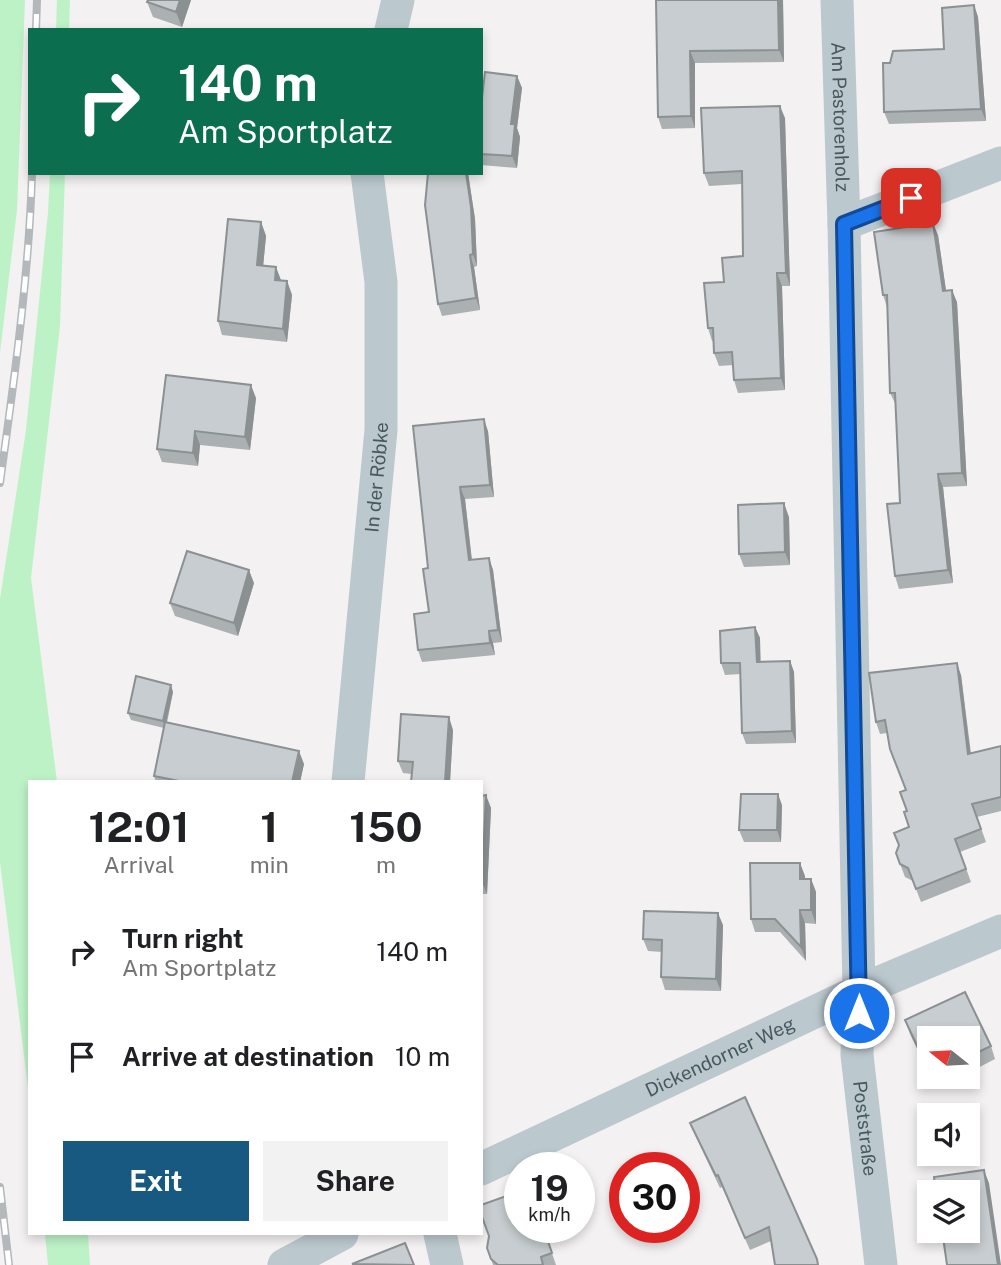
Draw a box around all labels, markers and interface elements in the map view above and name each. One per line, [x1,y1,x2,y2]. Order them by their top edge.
street label: Am Pastorenholz [827,42,854,192]
text: 140 m [178,54,318,112]
icon: right [63,56,154,147]
text: Am Sportplatz [178,113,393,150]
pin [881,168,941,228]
icon: arrive [892,179,930,217]
street label: In der Röbke [360,422,392,533]
text: 12:01 [88,802,189,851]
text: 1 [260,802,278,851]
text: 150 [349,802,423,851]
text: Arrival [103,851,174,878]
text: min [250,851,289,878]
text: m [376,851,396,878]
text: Turn right [122,923,244,954]
icon: right [63,933,101,971]
text: 140 m [376,936,448,967]
text: Am Sportplatz [122,954,276,981]
position arrow [822,976,896,1050]
street label: Dickendorner Weg [642,1012,798,1101]
north arrow [917,1026,980,1088]
map controls [917,1026,980,1243]
icon: arrive [63,1038,101,1076]
text: Arrive at destination [122,1041,374,1072]
text: 10 m [395,1041,450,1072]
street label: Poststraße [849,1079,882,1177]
button: sound [917,1103,980,1166]
button: Exit [63,1141,249,1221]
button: Share [263,1141,448,1221]
speed limit sign: 30 [609,1152,700,1243]
text: 19 [530,1168,569,1209]
button: layers [917,1180,980,1243]
text: km/h [528,1204,571,1225]

